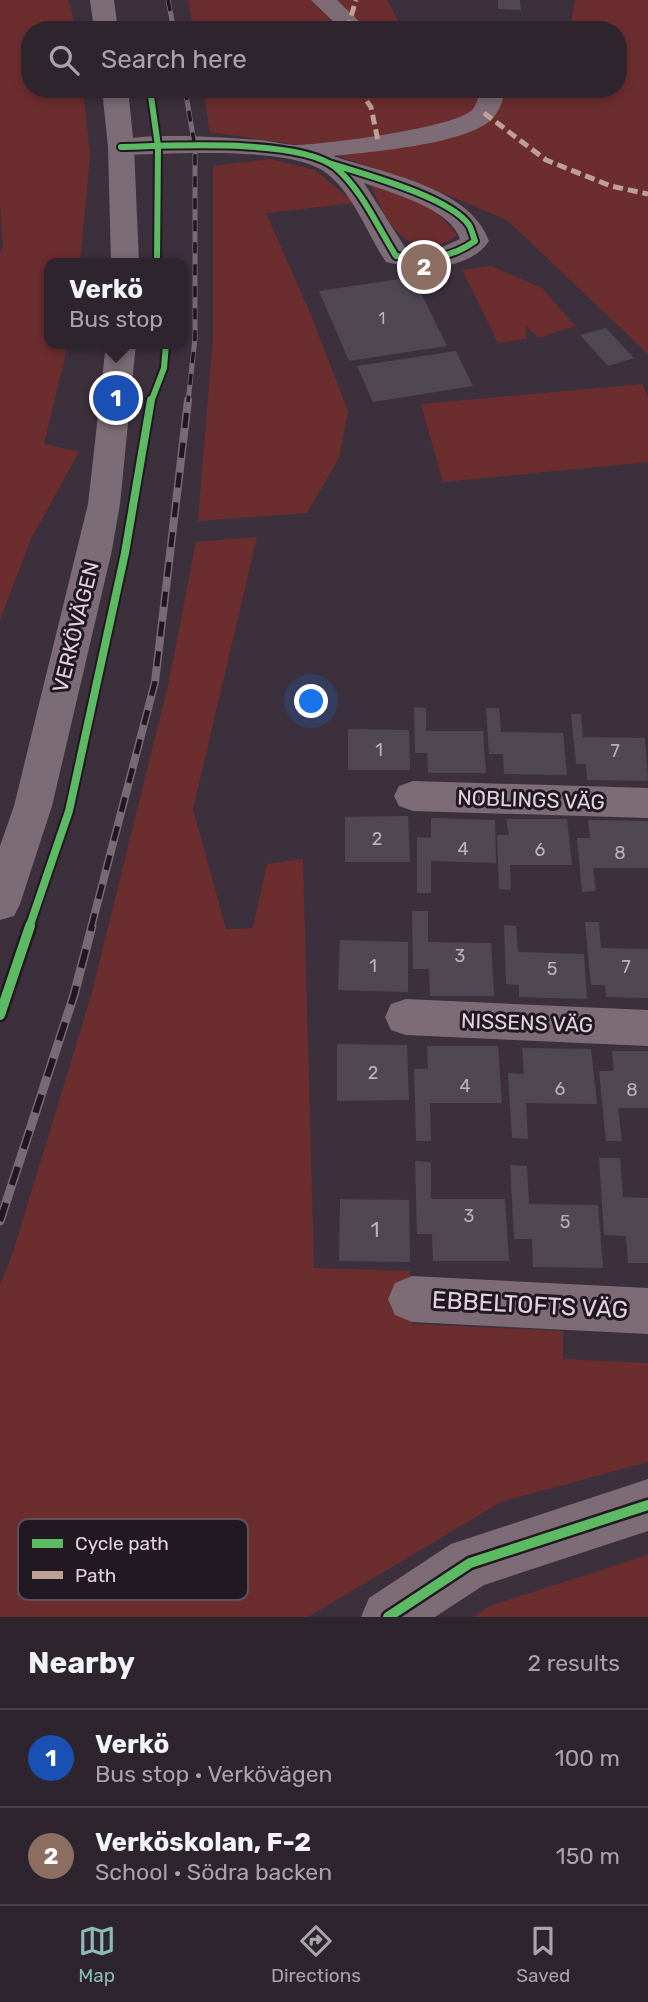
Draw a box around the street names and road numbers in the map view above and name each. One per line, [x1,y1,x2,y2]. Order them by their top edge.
street label: VERKÖVÄGEN [47,559,104,695]
street label: NOBLINGS VÄG [457,784,605,815]
street label: NISSENS VÄG [460,1008,594,1037]
street label: EBBELTOFTS VÄG [431,1286,629,1324]

